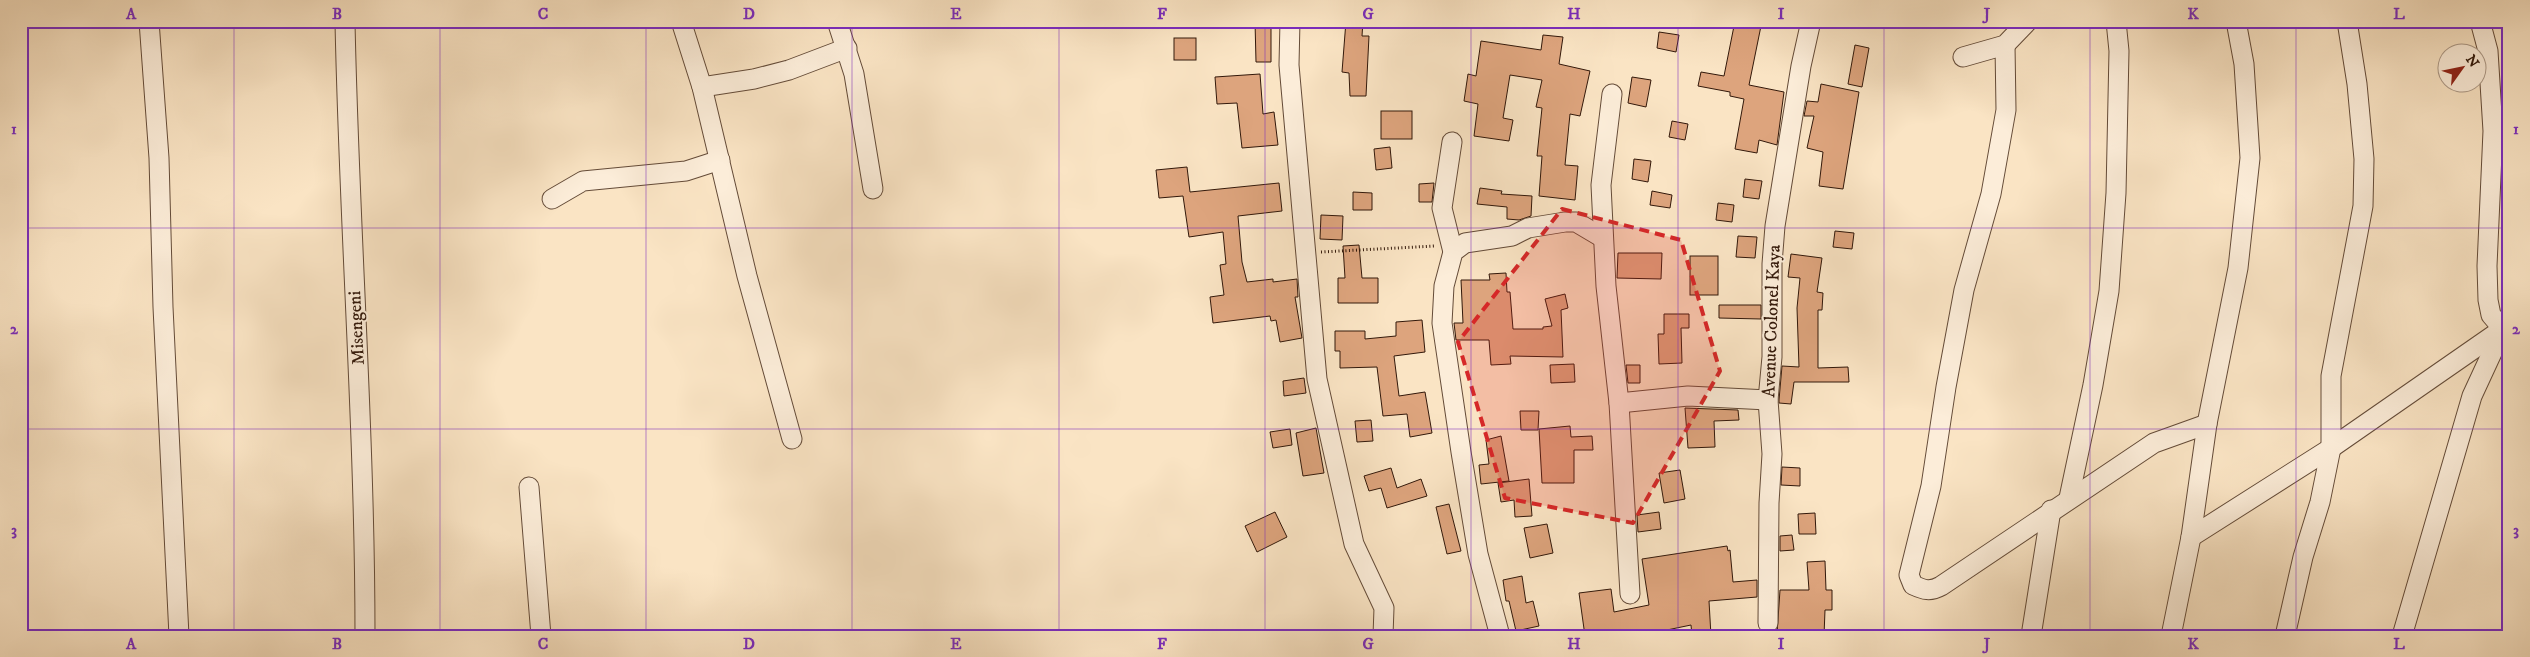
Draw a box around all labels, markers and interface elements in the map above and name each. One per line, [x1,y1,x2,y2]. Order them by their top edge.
text: A [125,4,137,24]
text: B [332,4,342,24]
text: C [538,4,548,24]
text: D [743,4,755,24]
text: E [950,4,962,24]
text: F [1157,4,1167,24]
text: G [1362,4,1374,24]
text: H [1567,4,1581,24]
text: I [1778,4,1785,24]
text: J [1982,4,1991,24]
text: K [2187,4,2199,24]
text: L [2393,4,2405,24]
north arrow [2438,42,2488,92]
text: N [2461,52,2483,72]
text: 1 [11,119,17,139]
text: 1 [2513,119,2519,139]
street label: Avenue Colonel Kaya [1758,244,1786,398]
street label: Misengeni [344,290,370,366]
text: 2 [10,319,19,339]
text: 2 [2512,319,2521,339]
text: 3 [11,520,17,540]
text: 3 [2513,520,2519,540]
text: A [125,634,137,654]
text: B [332,634,342,654]
text: C [538,634,548,654]
text: D [743,634,755,654]
text: E [950,634,962,654]
text: F [1157,634,1167,654]
text: G [1362,634,1374,654]
text: H [1567,634,1581,654]
text: I [1778,634,1785,654]
text: J [1982,634,1991,654]
text: K [2187,634,2199,654]
text: L [2393,634,2405,654]

